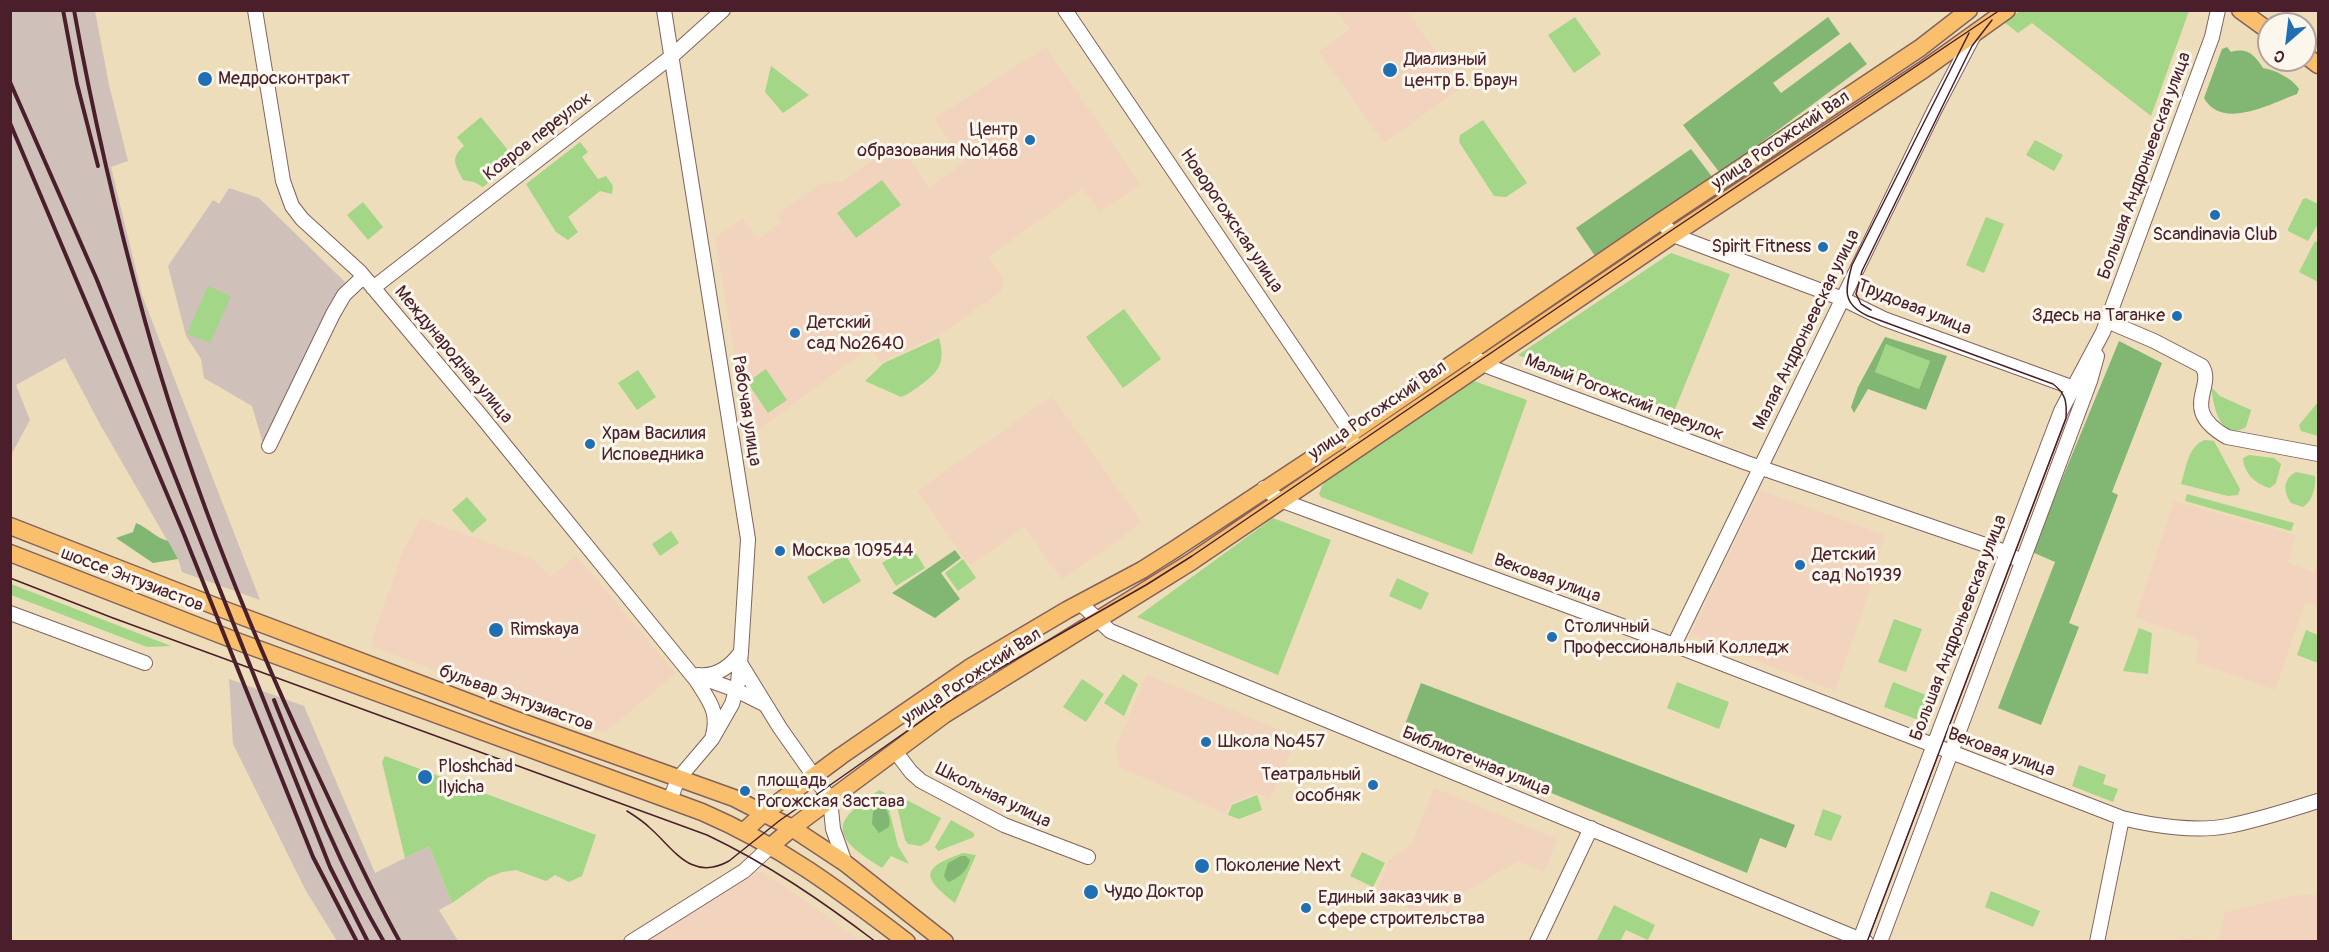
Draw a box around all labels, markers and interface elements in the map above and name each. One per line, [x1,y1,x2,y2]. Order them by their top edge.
north arrow [2257,12,2317,72]
text: С [2270,45,2289,67]
place label: Диализный центр Б. Браун [1404,49,1518,92]
street label: Большая Андроньевская улица [2094,49,2196,283]
marker: Диализный центр Б. Браун [1381,61,1399,79]
place label: Медросконтракт [218,68,350,90]
marker: Медросконтракт [196,70,214,88]
street label: улица Рогожский Вал [1708,87,1854,195]
street label: Ковров переулок [480,88,596,186]
place label: Центр образования №1468 [857,119,1018,162]
marker: Центр образования №1468 [1023,133,1037,147]
street label: Новорогожская улица [1175,145,1287,297]
marker: Scandinavia Club [2208,208,2222,222]
place label: Scandinavia Club [2153,224,2277,246]
street label: Малая Андроньевская улица [1749,226,1865,434]
place label: Spirit Fitness [1712,236,1811,258]
marker: Spirit Fitness [1816,240,1830,254]
street label: Трудовая улица [1854,275,1974,341]
street label: Международная улица [389,282,517,428]
place label: Здесь на Таганке [2032,305,2165,327]
marker: Здесь на Таганке [2170,309,2184,323]
place label: Детский сад №2640 [807,312,904,354]
marker: Детский сад №2640 [788,326,802,340]
street label: Малый Рогожский переулок [1521,350,1727,446]
street label: Рабочая улица [727,354,765,468]
street label: улица Рогожский Вал [1305,357,1451,465]
place label: Храм Василия Исповедника [602,423,706,466]
marker: Храм Василия Исповедника [583,437,597,451]
street label: Большая Андроньевская улица [1906,512,2012,744]
place label: Москва 109544 [792,540,913,562]
street label: шоссе Энтузиастов [57,543,207,617]
marker: Москва 109544 [773,544,787,558]
place label: Детский сад №1939 [1812,544,1902,586]
street label: Вековая улица [1490,550,1604,608]
marker: Детский сад №1939 [1793,558,1807,572]
place label: Столичный Профессиональный Колледж [1564,616,1789,658]
place label: Rimskaya [510,619,579,641]
marker: Rimskaya [487,621,505,639]
street label: улица Рогожский Вал [898,624,1046,730]
marker: Столичный Профессиональный Колледж [1545,630,1559,644]
street label: бульвар Энтузиастов [436,661,596,737]
street label: Библиотечная улица [1399,722,1553,802]
street label: Вековая улица [1944,724,2058,782]
place label: Школа №457 [1218,731,1325,753]
marker: Школа №457 [1199,735,1213,749]
place label: Ploshchad Ilyicha [438,756,513,798]
street label: Школьная улица [932,759,1054,833]
place label: Театральный особняк [1261,764,1361,806]
marker: Ploshchad Ilyicha [416,768,434,786]
place label: площадь Рогожская Застава [757,770,905,812]
marker: Театральный особняк [1366,778,1380,792]
marker: площадь Рогожская Застава [738,784,752,798]
place label: Поколение Next [1216,855,1341,877]
marker: Поколение Next [1193,857,1211,875]
place label: Чудо Доктор [1104,881,1204,903]
marker: Чудо Доктор [1082,883,1100,901]
place label: Единый заказчик в сфере строительства [1318,887,1485,930]
marker: Единый заказчик в сфере строительства [1299,901,1313,915]

